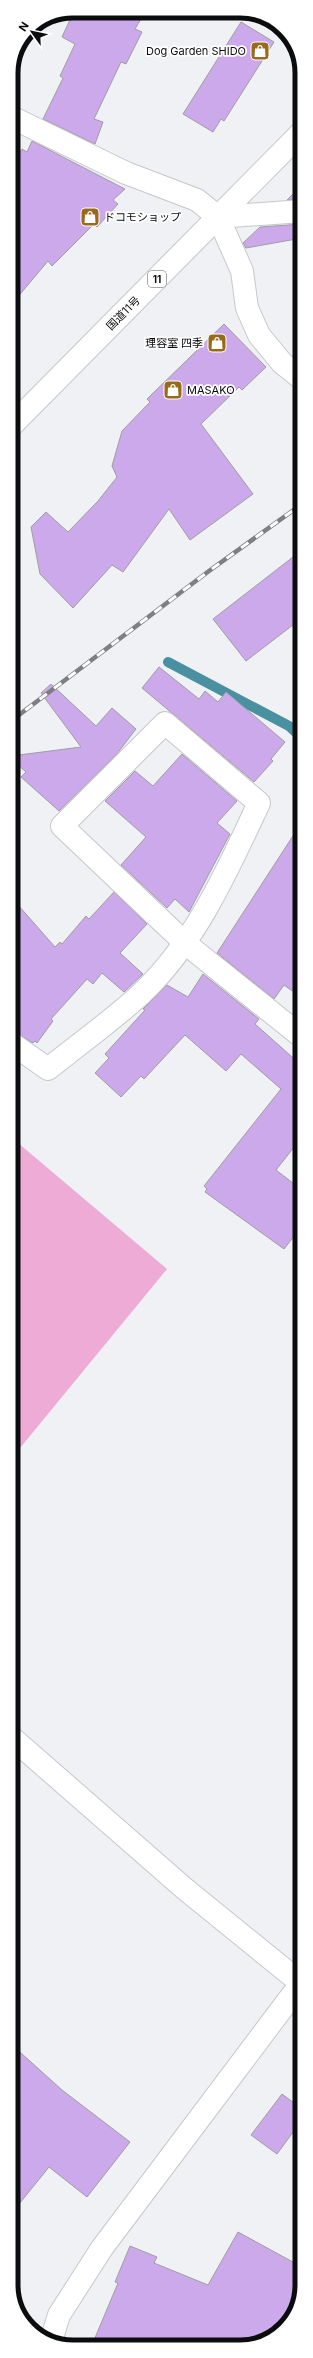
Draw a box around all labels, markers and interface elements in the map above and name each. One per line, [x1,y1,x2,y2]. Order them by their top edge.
north arrow [12,12,52,52]
text: N [15,19,32,34]
shop icon: Dog Garden SHIDO [249,40,271,62]
place label: Dog Garden SHIDO [146,44,246,58]
shop icon: ドコモショップ [79,206,101,228]
place label: ドコモショップ [104,210,181,224]
road number: 11 [148,271,166,287]
street label: 国道11号 [103,293,143,333]
shop icon: 理容室 四季 [206,332,228,354]
place label: 理容室 四季 [145,336,203,350]
shop icon: MASAKO [162,379,184,401]
place label: MASAKO [187,383,235,397]

